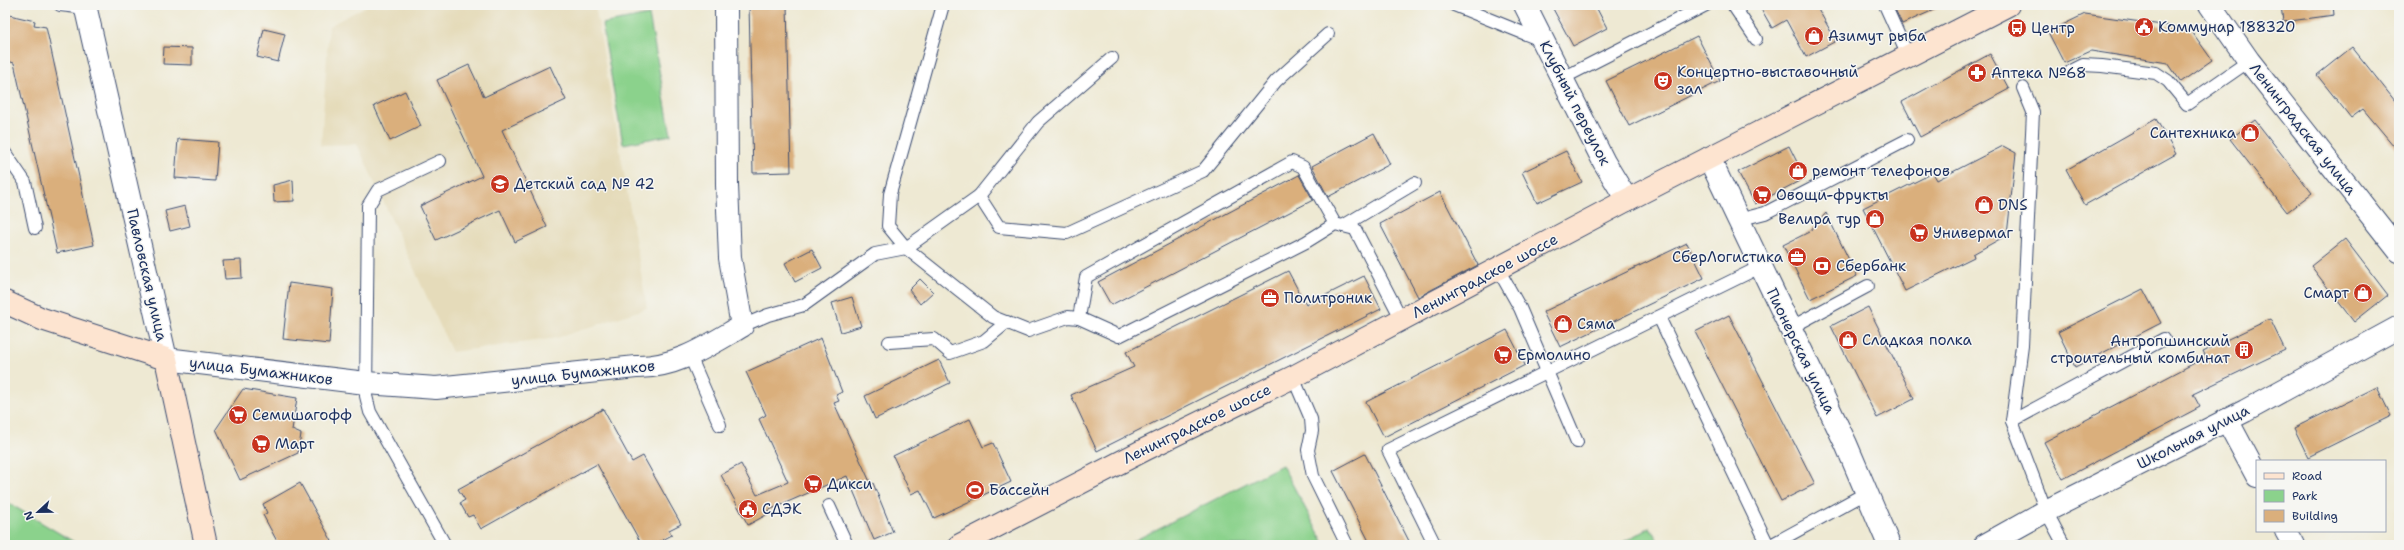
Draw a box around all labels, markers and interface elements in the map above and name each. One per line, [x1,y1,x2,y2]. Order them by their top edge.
public building icon: Коммунар 188320 [2133,16,2155,38]
bus stop icon: Центр [2006,17,2028,39]
place label: Коммунар 188320 [2158,17,2295,37]
place label: Центр [2031,18,2075,38]
shop icon: Азимут рыба [1803,25,1825,47]
place label: Азимут рыба [1828,26,1927,46]
street label: Клубный переулок [1535,37,1615,169]
street label: Ленинградская улица [2245,59,2361,200]
place label: Концертно-выставочный зал [1677,62,1859,99]
pharmacy icon: Аптека №68 [1966,62,1988,84]
place label: Аптека №68 [1991,63,2087,83]
theatre icon: Концертно-выставочный зал [1652,70,1674,92]
shop icon: Сантехника [2239,122,2261,144]
place label: Сантехника [2150,123,2237,143]
shop icon: ремонт телефонов [1787,160,1809,182]
place label: ремонт телефонов [1812,161,1950,181]
school or university icon: Детский сад № 42 [489,173,511,195]
place label: Детский сад № 42 [514,174,655,194]
supermarket icon: Овощи-фрукты [1751,184,1773,206]
place label: Овощи-фрукты [1776,185,1889,205]
shop icon: DNS [1973,194,1995,216]
place label: DNS [1998,195,2028,215]
street label: Павловская улица [122,207,172,344]
shop icon: Велира тур [1864,208,1886,230]
place label: Велира тур [1778,209,1861,229]
supermarket icon: Универмаг [1908,222,1930,244]
place label: Универмаг [1933,223,2013,243]
street label: Ленинградское шоссе [1409,229,1561,323]
office icon: СберЛогистика [1786,246,1808,268]
place label: СберЛогистика [1672,247,1784,267]
bank icon: Сбербанк [1811,255,1833,277]
place label: Сбербанк [1836,256,1906,276]
shop icon: Смарт [2352,282,2374,304]
place label: Смарт [2303,283,2349,303]
street label: Пионерская улица [1762,285,1840,418]
office icon: Политроник [1259,287,1281,309]
place label: Политроник [1284,288,1372,308]
shop icon: Сяма [1552,313,1574,335]
place label: Сяма [1577,314,1616,334]
shop icon: Сладкая полка [1837,329,1859,351]
place label: Сладкая полка [1862,330,1973,350]
place label: Антропшинский строительный комбинат [2050,331,2230,368]
building icon: Антропшинский строительный комбинат [2233,339,2255,361]
supermarket icon: Ермолино [1492,344,1514,366]
place label: Ермолино [1517,345,1591,365]
street label: улица Бумажников [188,352,334,390]
street label: улица Бумажников [510,355,656,390]
street label: Ленинградское шоссе [1120,379,1274,469]
street label: Школьная улица [2133,400,2253,474]
supermarket icon: Семишагофф [227,404,249,426]
place label: Семишагофф [252,405,352,425]
supermarket icon: Март [250,433,272,455]
place label: Март [275,434,315,454]
legend [2256,460,2386,532]
text: Road [2292,468,2323,484]
supermarket icon: Дикси [802,473,824,495]
place label: Дикси [827,474,873,494]
sports icon: Бассейн [964,479,986,501]
place label: Бассейн [989,480,1049,500]
text: Park [2292,488,2318,504]
north arrow [18,492,58,532]
public building icon: СДЭК [737,498,759,520]
place label: СДЭК [762,499,802,519]
text: N [20,508,38,522]
text: Building [2292,508,2338,524]

